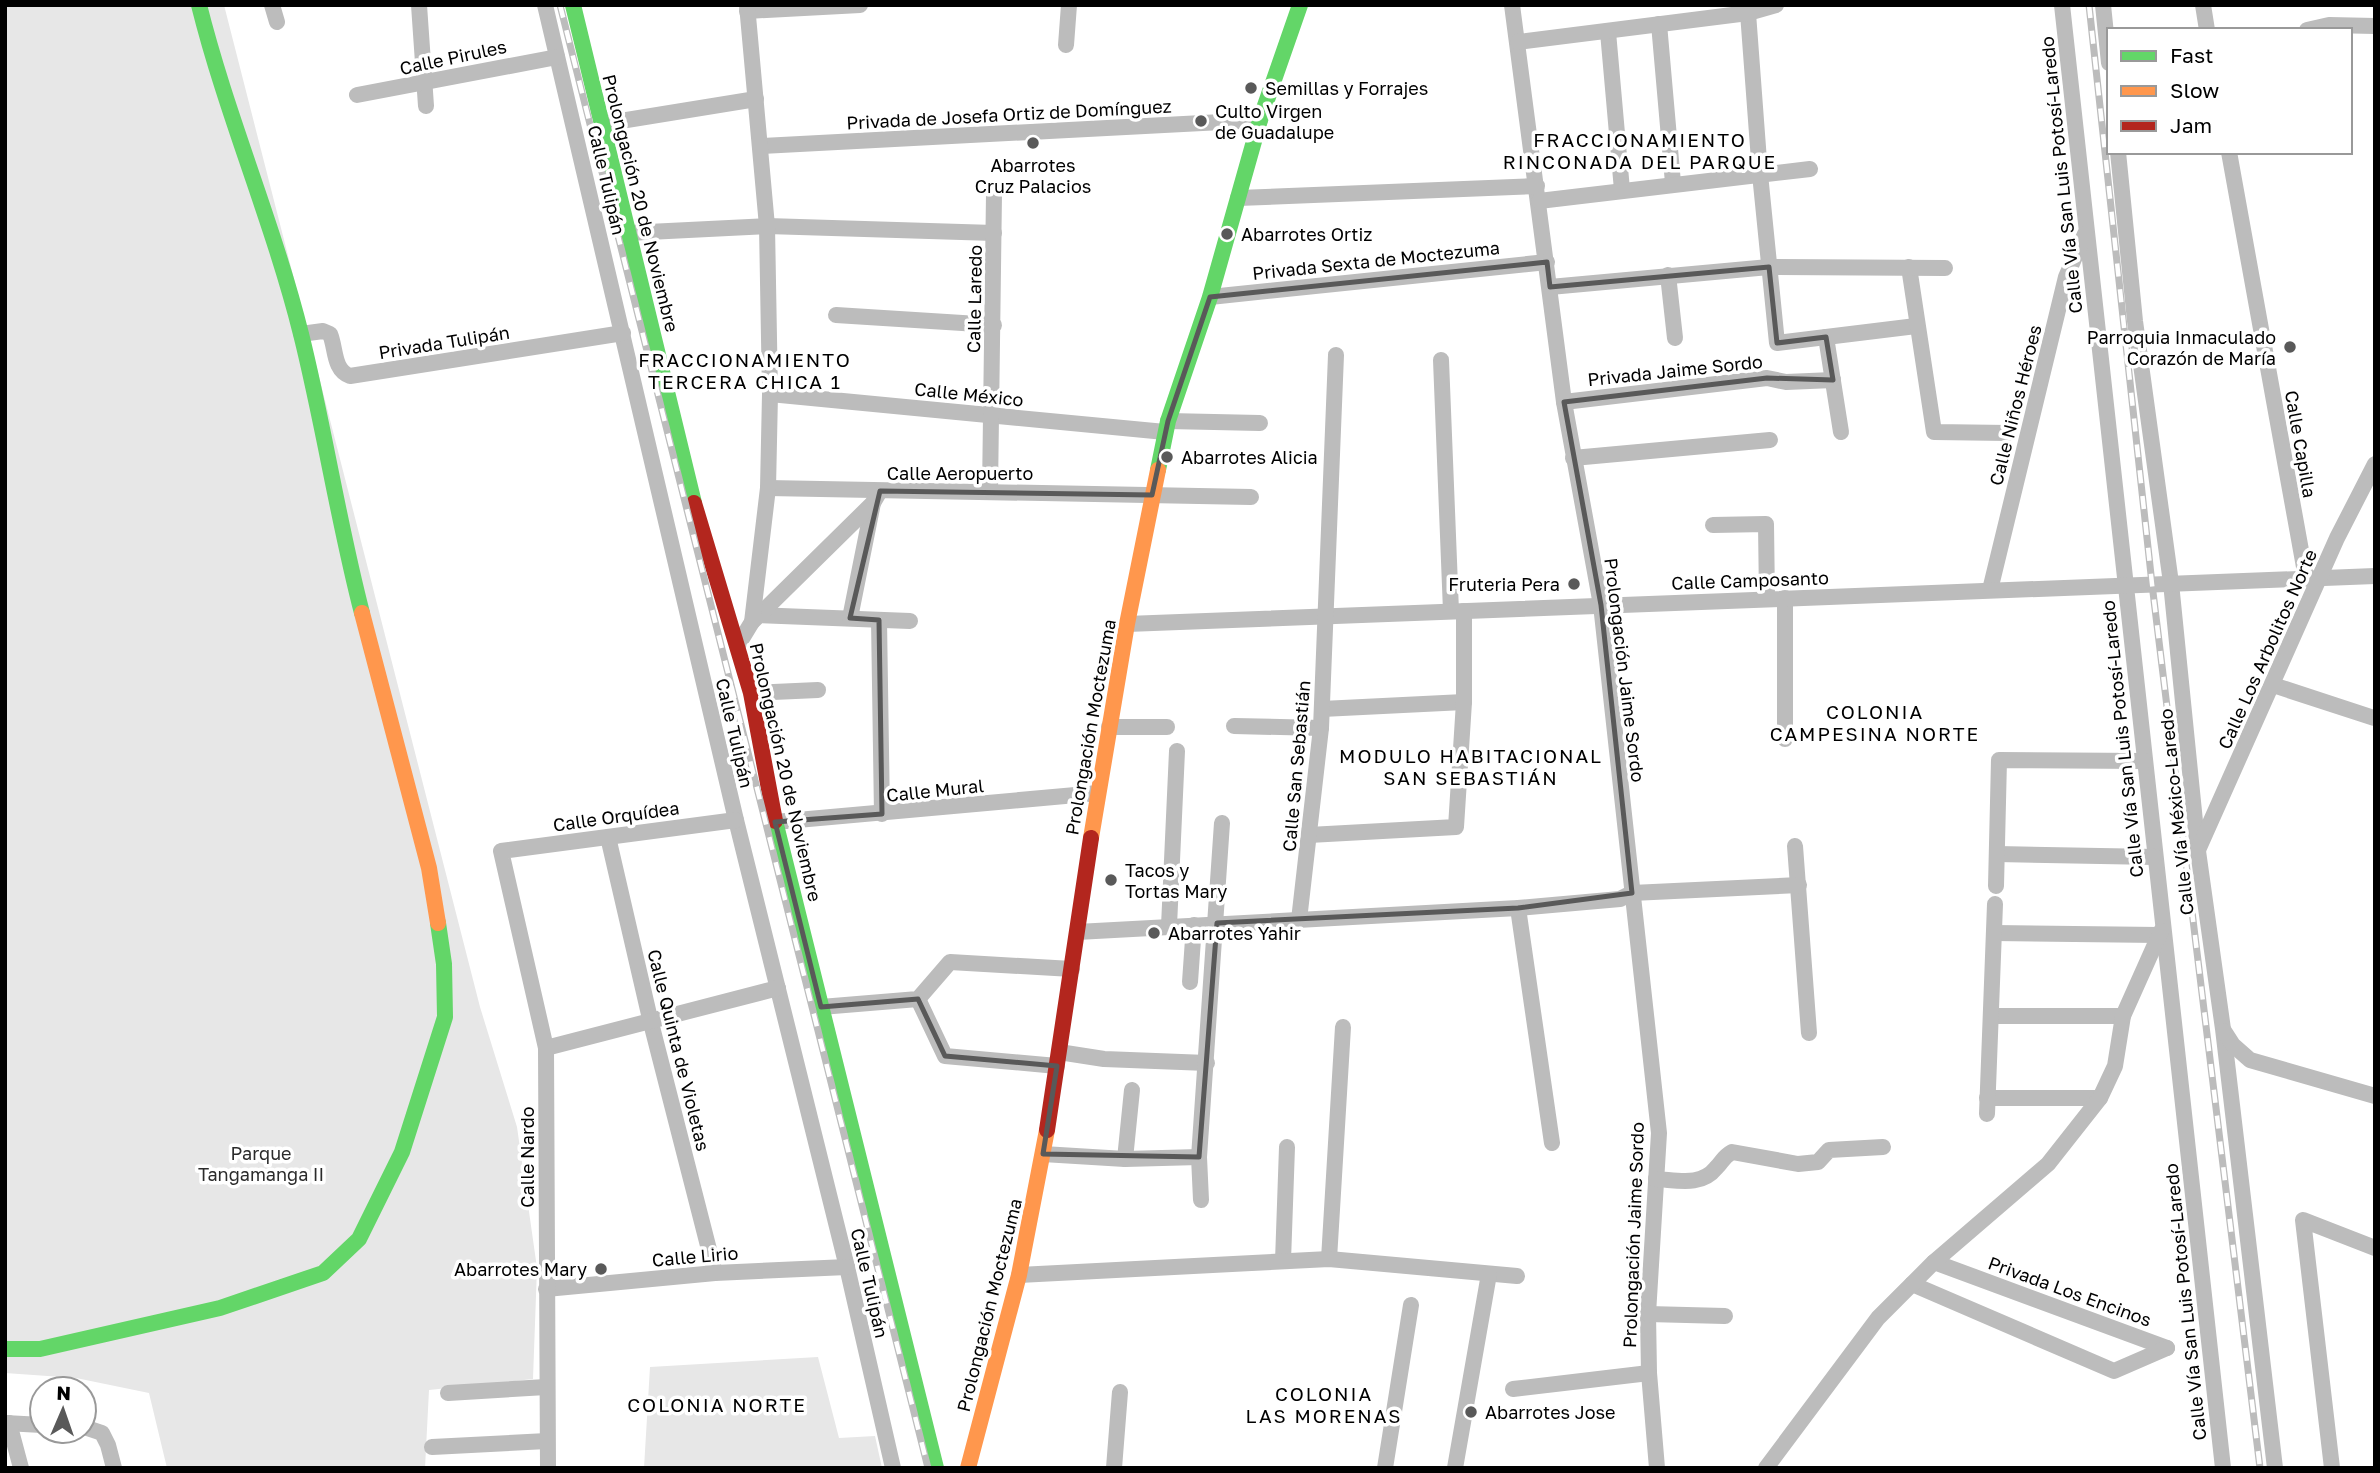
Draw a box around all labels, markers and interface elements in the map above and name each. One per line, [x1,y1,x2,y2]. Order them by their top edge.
legend [2107,28,2352,154]
street label: Calle Pirules [398,35,508,79]
street label: Calle Vía San Luis Potosí-Laredo [2036,35,2086,315]
text: Fast [2170,42,2213,68]
street label: Prolongación 20 de Noviembre [598,72,684,334]
place label: Semillas y Forrajes [1265,77,1428,99]
text: Slow [2170,77,2219,103]
marker: Semillas y Forrajes [1243,80,1259,96]
street label: Privada de Josefa Ortiz de Domínguez [846,94,1172,134]
place label: Culto Virgen de Guadalupe [1215,100,1334,143]
text: Jam [2170,112,2212,138]
marker: Culto Virgen de Guadalupe [1193,113,1209,129]
street label: Calle Tulipán [584,123,630,237]
district label: FRACCIONAMIENTO RINCONADA DEL PARQUE [1503,128,1777,173]
marker: Abarrotes Cruz Palacios [1025,135,1041,151]
place label: Abarrotes Cruz Palacios [975,154,1091,197]
place label: Abarrotes Ortiz [1241,223,1373,245]
marker: Abarrotes Ortiz [1219,226,1235,242]
street label: Privada Sexta de Moctezuma [1251,236,1501,284]
street label: Calle Laredo [962,245,986,353]
street label: Privada Tulipán [377,321,511,363]
street label: Calle Niños Héroes [1984,322,2046,488]
place label: Parroquia Inmaculado Corazón de María [2087,326,2276,369]
marker: Parroquia Inmaculado Corazón de María [2282,339,2298,355]
district label: FRACCIONAMIENTO TERCERA CHICA 1 [638,348,852,393]
street label: Privada Jaime Sordo [1586,350,1764,390]
street label: Calle México [913,377,1025,411]
street label: Calle Capilla [2281,389,2321,499]
place label: Abarrotes Alicia [1181,446,1318,468]
marker: Abarrotes Alicia [1159,449,1175,465]
street label: Calle Aeropuerto [887,462,1033,484]
street label: Calle Los Arbolitos Norte [2213,546,2321,752]
street label: Prolongación Jaime Sordo [1600,556,1650,784]
street label: Calle Camposanto [1671,566,1829,594]
place label: Fruteria Pera [1448,573,1560,595]
marker: Fruteria Pera [1566,576,1582,592]
street label: Calle Vía San Luis Potosí-Laredo [2097,599,2147,879]
street label: Prolongación Moctezuma [1060,617,1120,837]
street label: Prolongación 20 de Noviembre [745,640,827,904]
street label: Calle Tulipán [712,676,758,790]
street label: Calle San Sebastián [1278,679,1314,853]
district label: COLONIA CAMPESINA NORTE [1770,700,1980,745]
street label: Calle Vía México-Laredo [2154,708,2198,916]
district label: MODULO HABITACIONAL SAN SEBASTIÁN [1339,744,1603,789]
street label: Calle Mural [885,774,985,806]
street label: Calle Orquídea [551,796,681,836]
place label: Tacos y Tortas Mary [1125,859,1227,902]
marker: Tacos y Tortas Mary [1103,872,1119,888]
place label: Abarrotes Yahir [1168,922,1301,944]
marker: Abarrotes Yahir [1146,925,1162,941]
street label: Calle Quinta de Violetas [643,947,715,1153]
street label: Calle Nardo [516,1106,538,1208]
street label: Prolongación Jaime Sordo [1618,1122,1648,1348]
park label: Parque Tangamanga II [198,1142,324,1185]
street label: Calle Vía San Luis Potosí-Laredo [2160,1162,2210,1442]
street label: Prolongación Moctezuma [952,1196,1026,1414]
street label: Calle Tulipán [847,1226,893,1340]
street label: Calle Lirio [651,1241,739,1271]
street label: Privada Los Encinos [1985,1251,2155,1331]
place label: Abarrotes Mary [454,1258,587,1280]
marker: Abarrotes Mary [593,1261,609,1277]
north arrow [28,1375,98,1445]
text: N [56,1381,71,1404]
district label: COLONIA LAS MORENAS [1246,1382,1402,1427]
district label: COLONIA NORTE [627,1393,807,1416]
place label: Abarrotes Jose [1485,1401,1615,1423]
marker: Abarrotes Jose [1463,1404,1479,1420]

